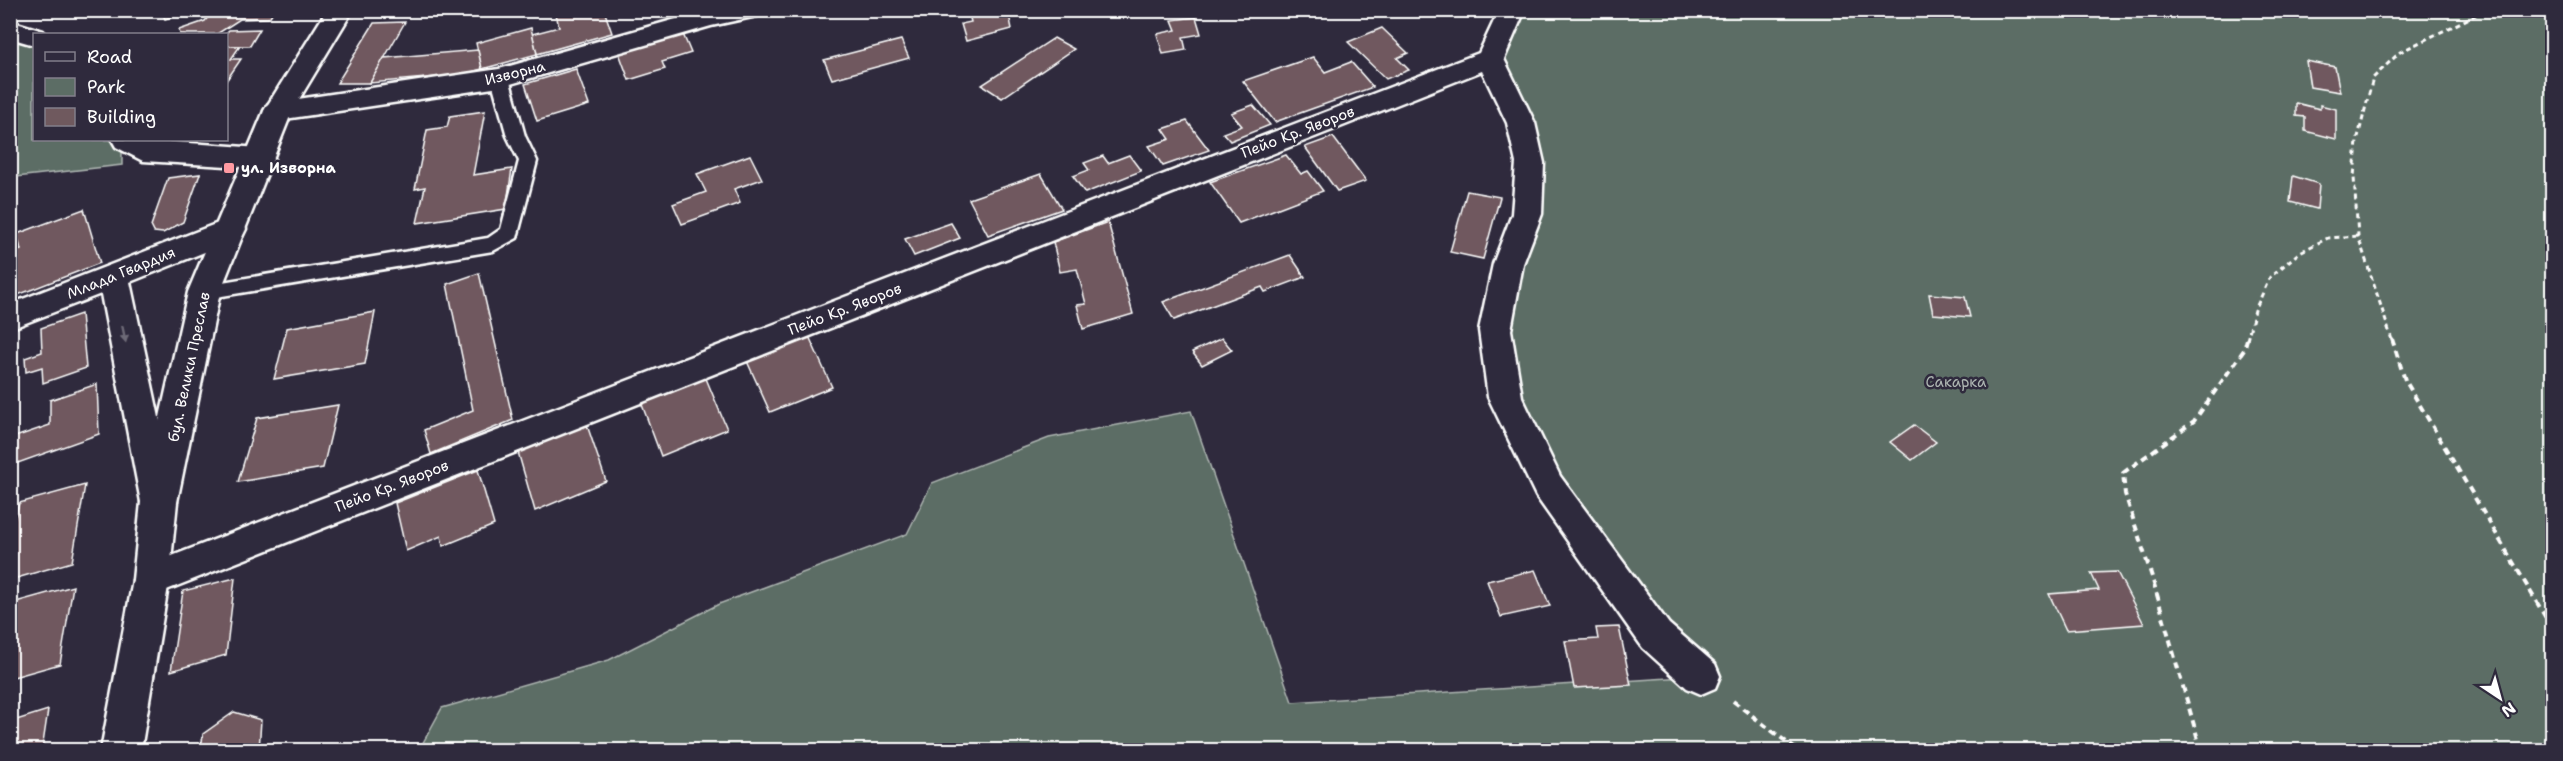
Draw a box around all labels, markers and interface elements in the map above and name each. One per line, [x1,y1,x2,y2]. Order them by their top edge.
legend [33,33,228,141]
text: Road [87,45,132,69]
street label: Изворна [483,56,548,90]
text: Park [87,75,126,99]
street label: Пейо Кр. Яворов [1238,101,1358,163]
text: Building [87,105,156,129]
place label: ул. Изворна [241,158,337,178]
marker: ул. Изворна [222,161,236,175]
street label: Млада Гвардия [64,242,178,304]
street label: Пейо Кр. Яворов [785,278,905,340]
street label: бул. Велики Преслав [163,290,215,444]
one-way arrow [120,325,130,344]
park label: Сакарка [1926,372,1987,392]
street label: Пейо Кр. Яворов [332,455,452,517]
north arrow [2470,668,2530,728]
text: N [2497,698,2520,722]

